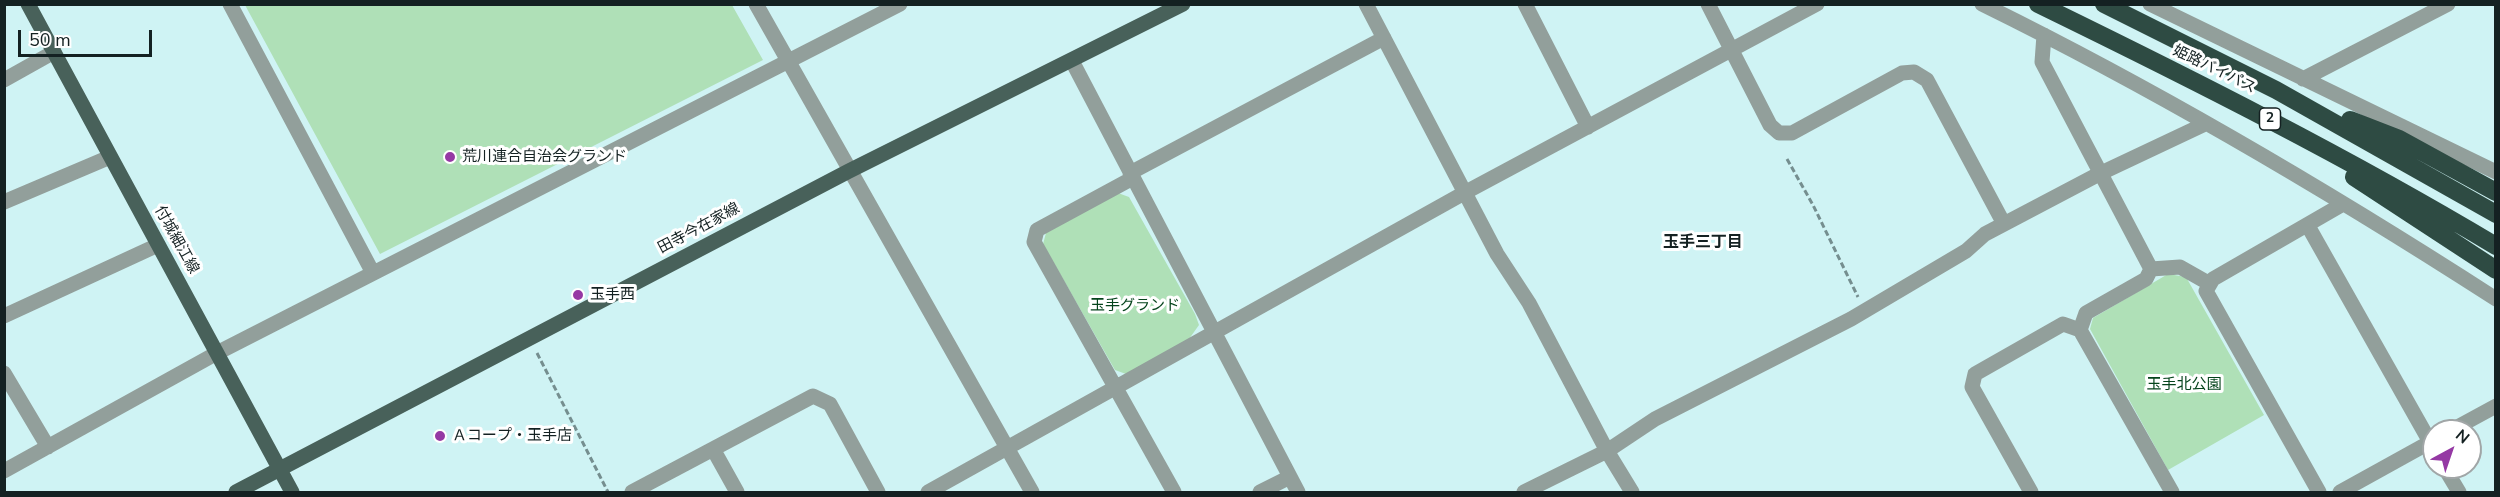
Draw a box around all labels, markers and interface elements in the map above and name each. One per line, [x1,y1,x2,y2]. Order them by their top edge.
scale bar [21,18,154,56]
text: 50 m [29,28,71,52]
street label: 姫路バイパス [2170,42,2258,98]
road number: 2 [2260,108,2280,130]
place label: 荒川連合自治会グランド [462,148,627,166]
marker: 荒川連合自治会グランド [443,150,457,164]
street label: 田寺今在家線 [655,200,743,258]
street label: 付城細江線 [150,203,202,277]
district label: 玉手三丁目 [1663,233,1743,253]
place label: 玉手西 [590,286,635,304]
marker: 玉手西 [571,288,585,302]
park label: 玉手グランド [1090,297,1180,315]
park label: 玉手北公園 [2147,376,2221,394]
north arrow [2422,419,2482,479]
text: N [2451,424,2474,449]
place label: Ａコープ・玉手店 [452,427,572,445]
marker: Ａコープ・玉手店 [433,429,447,443]

